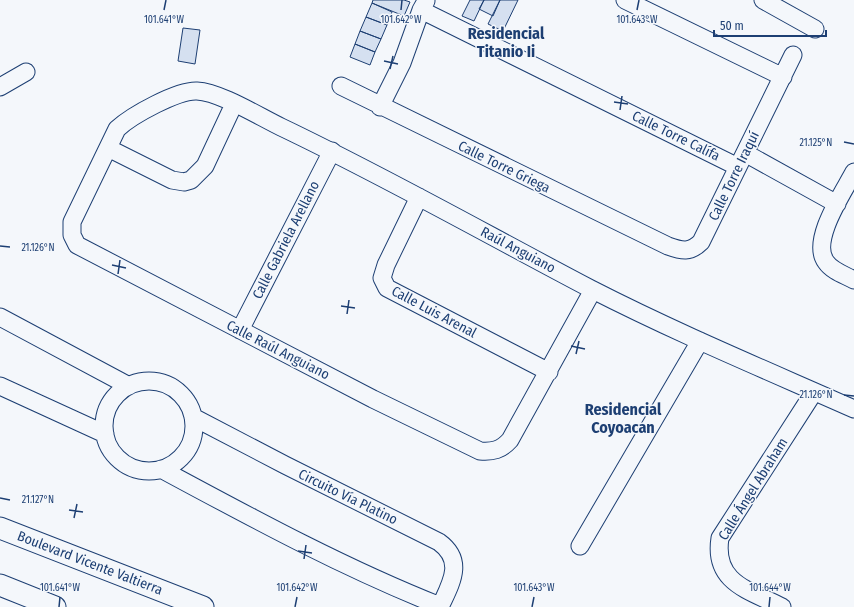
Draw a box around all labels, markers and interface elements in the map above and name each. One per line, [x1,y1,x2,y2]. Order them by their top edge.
scale bar [714,12,826,38]
text: 101.641°W [144,14,185,26]
text: 101.642°W [380,14,422,26]
text: 101.643°W [616,14,658,26]
text: 50 m [720,19,744,33]
district label: Residencial Titanio Ii [468,24,545,61]
street label: Calle Torre Calífa [629,107,723,165]
street label: Calle Torre Iraquí [705,128,763,223]
street label: Calle Torre Griega [455,137,553,197]
text: 21.125°N [800,137,832,149]
street label: Calle Gabriela Arellano [249,178,323,302]
street label: Raúl Anguiano [478,223,558,277]
text: 21.126°N [21,242,55,254]
street label: Calle Luis Arenal [389,282,480,342]
street label: Calle Raúl Anguiano [224,317,332,383]
text: 21.126°N [799,389,833,401]
district label: Residencial Coyoacan [585,400,662,437]
street label: Calle Ángel Abraham [714,434,791,543]
street label: Circuito Vía Platino [296,466,400,528]
text: 21.127°N [22,494,54,506]
street label: Boulevard Vicente Valtierra [15,527,165,599]
text: 101.641°W [40,582,81,594]
text: 101.642°W [276,582,318,594]
text: 101.643°W [513,582,555,594]
text: 101.644°W [749,582,791,594]

